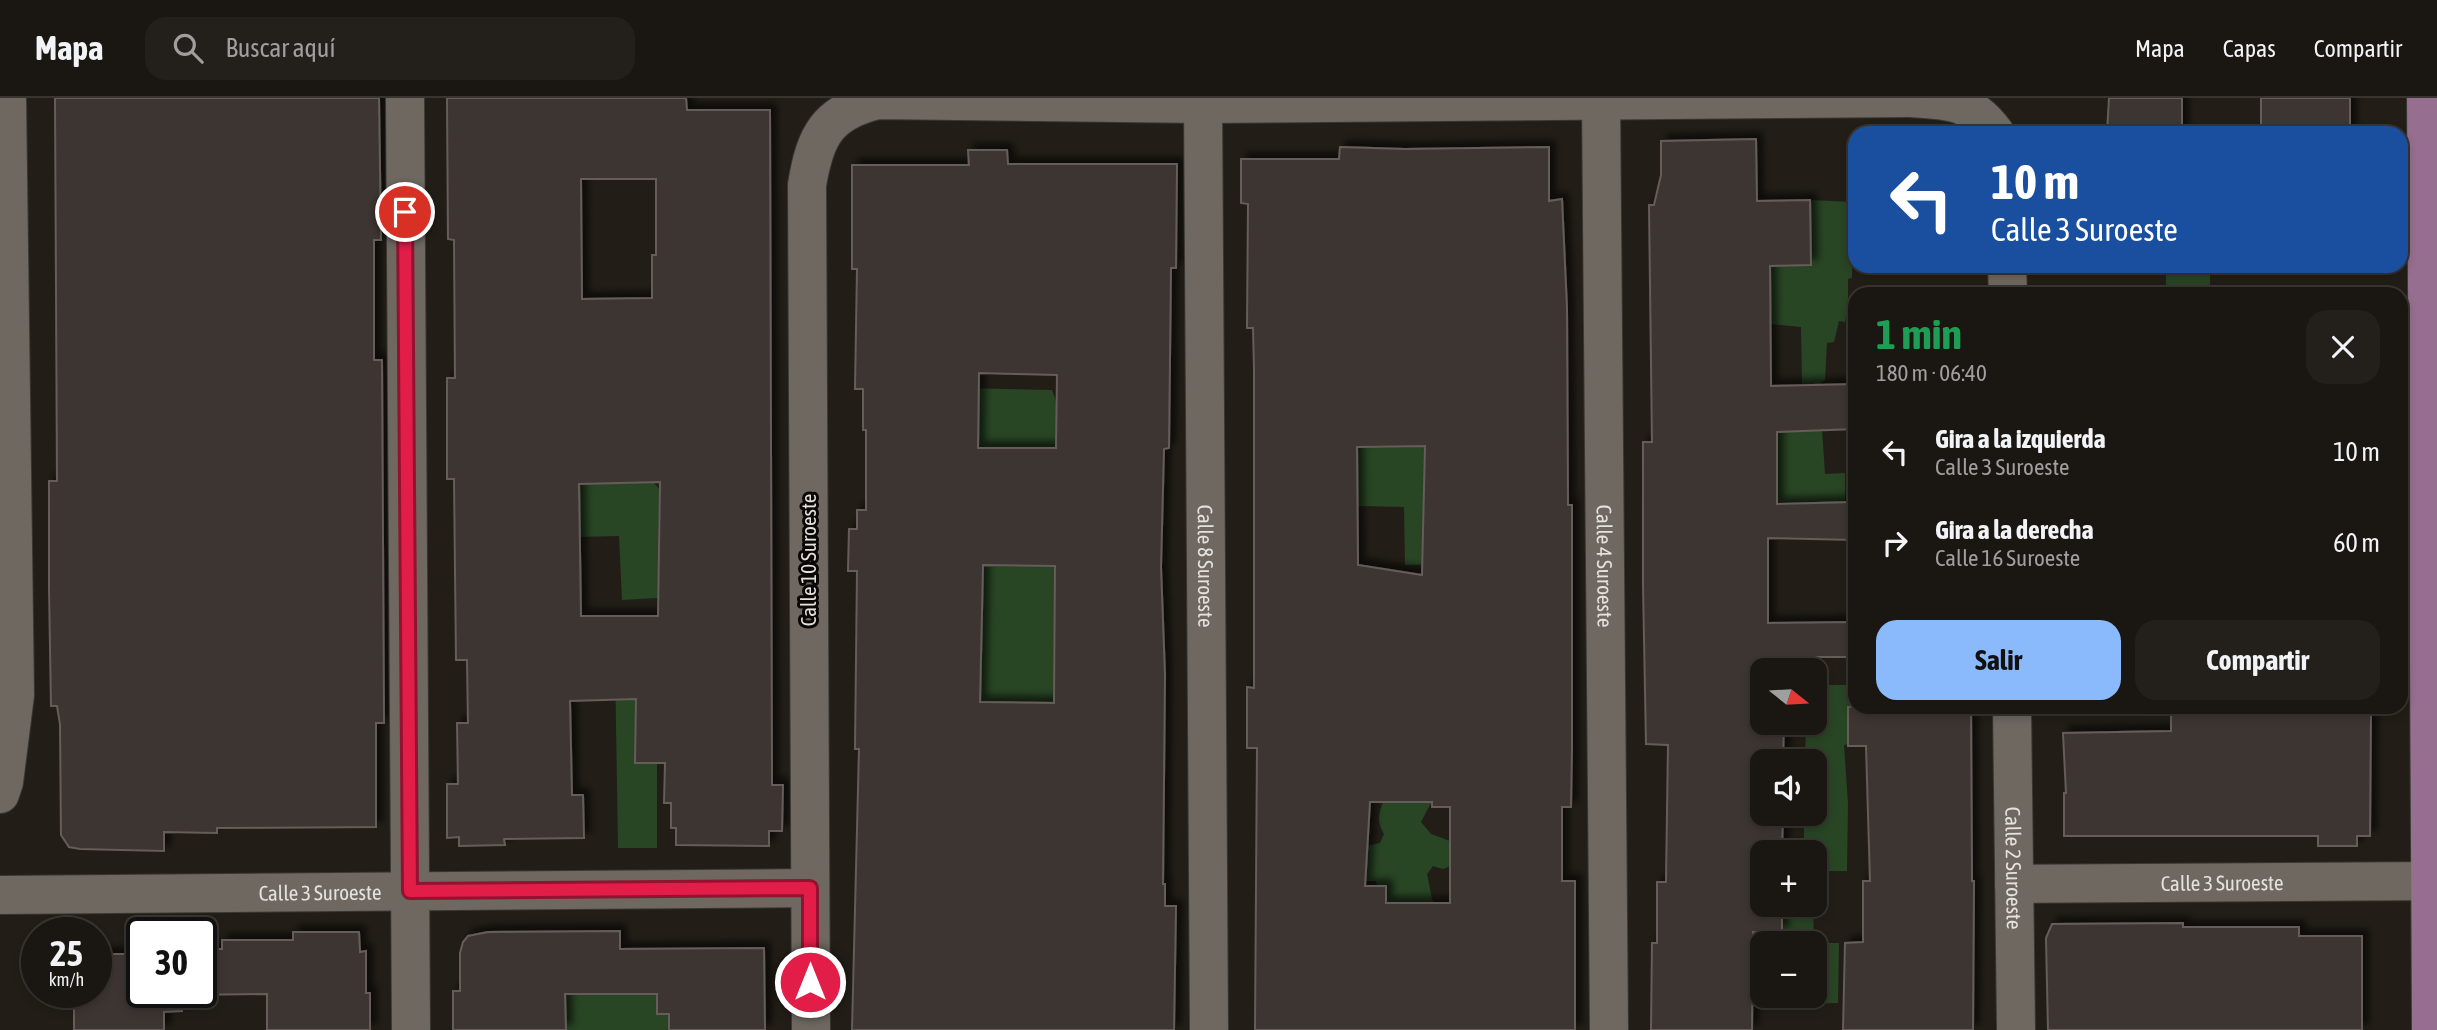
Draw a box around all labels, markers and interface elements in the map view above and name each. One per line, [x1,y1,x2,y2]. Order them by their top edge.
search box [145,17,635,80]
text: Mapa [35,29,103,67]
icon: search [169,29,207,67]
text: Buscar aquí [225,33,335,63]
text: Mapa [2135,35,2185,62]
text: Capas [2223,35,2276,62]
text: Compartir [2314,35,2402,62]
text: 10 m [1991,153,2079,209]
icon: left [1876,154,1967,245]
pin [375,182,435,242]
icon: arrive [386,193,424,231]
text: Calle 3 Suroeste [1991,211,2178,248]
text: 1 min [1876,310,1962,358]
button: close [2306,310,2380,384]
text: 180 m · 06:40 [1876,360,1987,386]
text: Gira a la izquierda [1935,424,2106,454]
icon: left [1876,433,1914,471]
text: 10 m [2333,437,2380,467]
text: Calle 3 Suroeste [1935,454,2069,480]
street label: Calle 10 Suroeste [796,494,820,626]
street label: Calle 4 Suroeste [1592,504,1618,627]
street label: Calle 8 Suroeste [1194,505,1218,627]
text: Gira a la derecha [1935,515,2094,545]
icon: right [1876,524,1914,562]
text: 60 m [2333,528,2380,558]
text: Calle 16 Suroeste [1935,545,2080,571]
button: Salir [1876,620,2121,700]
button: Compartir [2135,620,2380,700]
north arrow [1750,658,1827,735]
map controls [1750,658,1827,1008]
button: sound [1750,749,1827,826]
street label: Calle 2 Suroeste [2001,806,2027,930]
button: + [1750,840,1827,917]
street label: Calle 3 Suroeste [2161,870,2283,895]
street label: Calle 3 Suroeste [258,880,381,905]
speed limit sign: 30 [126,917,217,1008]
button: − [1750,931,1827,1008]
text: 25 [50,933,83,973]
position arrow [773,945,847,1019]
text: km/h [49,969,84,990]

